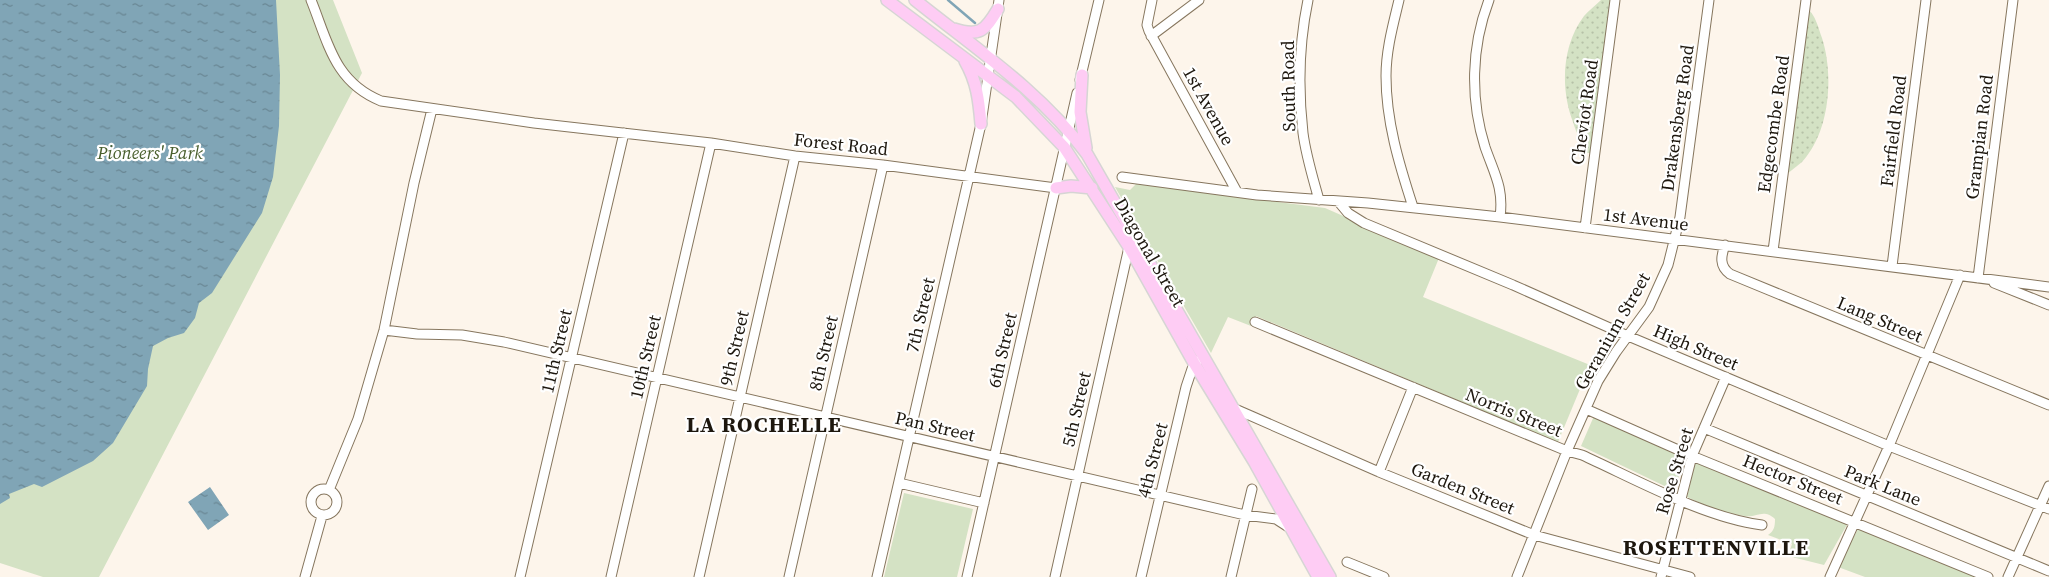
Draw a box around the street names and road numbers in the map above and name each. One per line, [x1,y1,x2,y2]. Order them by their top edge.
street label: South Road [1275,40,1301,132]
street label: Drakensberg Road [1654,43,1700,193]
street label: Edgecombe Road [1751,54,1795,194]
street label: Cheviot Road [1564,58,1604,166]
street label: 1st Avenue [1177,62,1241,150]
street label: Grampian Road [1959,73,1999,201]
street label: Fairfield Road [1874,74,1912,188]
street label: Forest Road [793,127,889,161]
street label: Diagonal Street [1109,193,1191,311]
street label: 1st Avenue [1602,201,1690,237]
street label: Geranium Street [1568,268,1656,394]
street label: 7th Street [899,275,941,355]
street label: Lang Street [1833,290,1927,348]
street label: 11th Street [534,306,578,395]
street label: 9th Street [713,308,755,388]
street label: 6th Street [981,310,1023,390]
street label: 10th Street [623,312,667,401]
street label: 8th Street [802,313,844,393]
street label: High Street [1650,318,1743,376]
street label: 5th Street [1055,369,1097,449]
street label: Norris Street [1462,381,1566,443]
street label: Pan Street [893,405,978,447]
street label: 4th Street [1131,420,1173,500]
street label: Rose Street [1649,425,1699,517]
street label: Hector Street [1739,448,1847,510]
street label: Garden Street [1407,456,1519,520]
street label: Park Lane [1841,458,1925,512]

